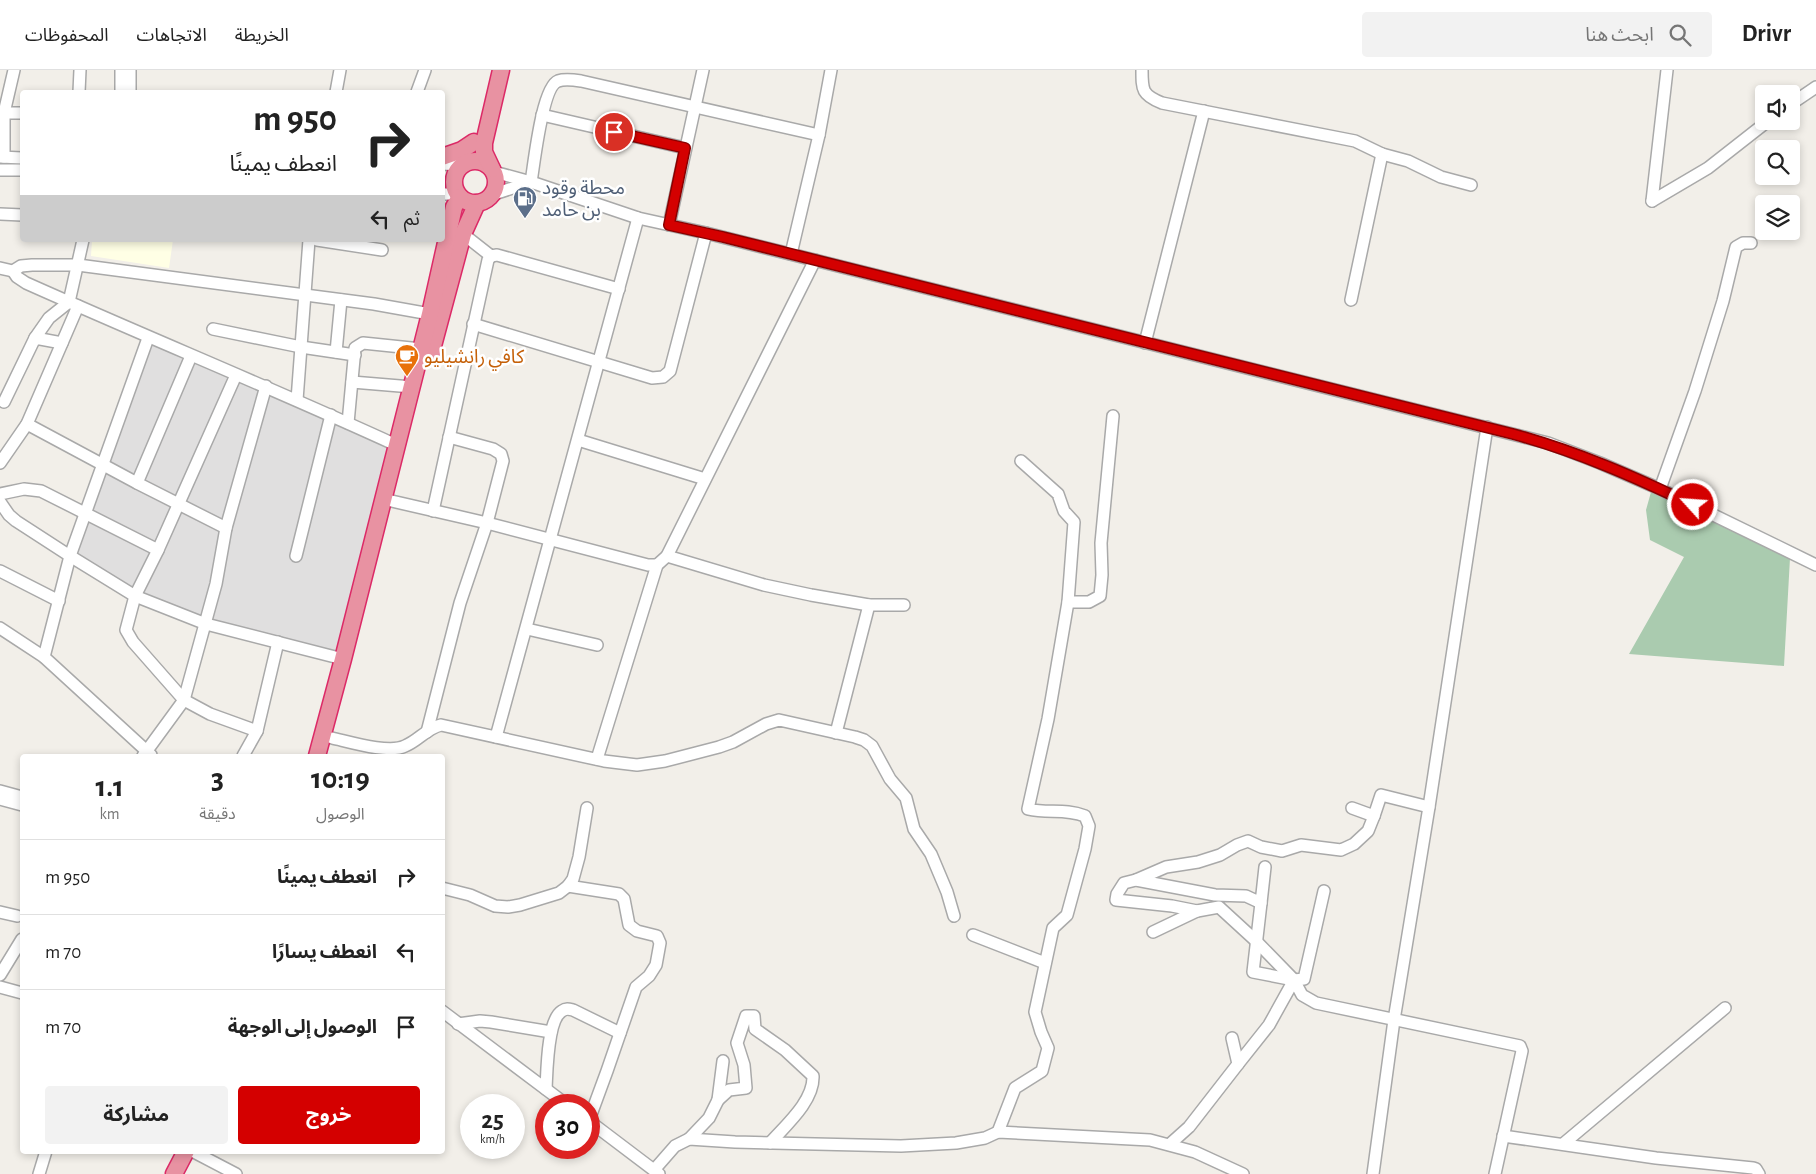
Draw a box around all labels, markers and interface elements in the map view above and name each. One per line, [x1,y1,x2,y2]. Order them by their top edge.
search box [1362,12,1712,57]
icon: search [1666,21,1694,49]
text: Drivr [1742,22,1791,46]
text: ابحث هنا [1585,26,1654,45]
text: المحفوظات [25,27,109,45]
text: الاتجاهات [137,27,207,45]
text: الخريطة [235,27,289,45]
map controls [1755,85,1800,240]
button: sound [1755,85,1800,130]
text: 950 m [253,102,337,137]
icon: right [355,110,420,175]
pin [593,111,635,153]
icon: arrive [600,118,628,146]
button: search [1755,140,1800,185]
text: انعطف يمينًا [230,153,337,175]
place label: محطة وقود بن حامد [542,179,625,221]
fuel station icon: محطة وقود بن حامد [512,185,538,219]
button: layers [1755,195,1800,240]
icon: left [366,205,394,233]
text: ثم [404,210,420,229]
cafe icon: كافي رانشيليو [394,343,420,377]
place label: كافي رانشيليو [424,348,525,371]
position arrow [1666,478,1718,530]
text: 3 [211,764,224,794]
text: 10:19 [311,764,370,794]
text: 1.1 [95,772,124,802]
text: km [100,806,120,822]
text: دقيقة [199,806,236,822]
text: الوصول [316,806,365,822]
icon: right [392,863,420,891]
text: 950 m [45,868,90,887]
text: انعطف يمينًا [277,868,377,887]
icon: left [392,938,420,966]
text: 70 m [45,943,81,962]
text: انعطف يسارًا [272,943,377,962]
icon: arrive [392,1013,420,1041]
text: 70 m [45,1018,81,1037]
text: الوصول إلى الوجهة [228,1018,377,1037]
button: مشاركة [45,1086,228,1144]
button: خروج [238,1086,420,1144]
speed limit sign: 30 [535,1094,600,1159]
text: 25 [481,1108,504,1133]
text: km/h [480,1133,505,1145]

